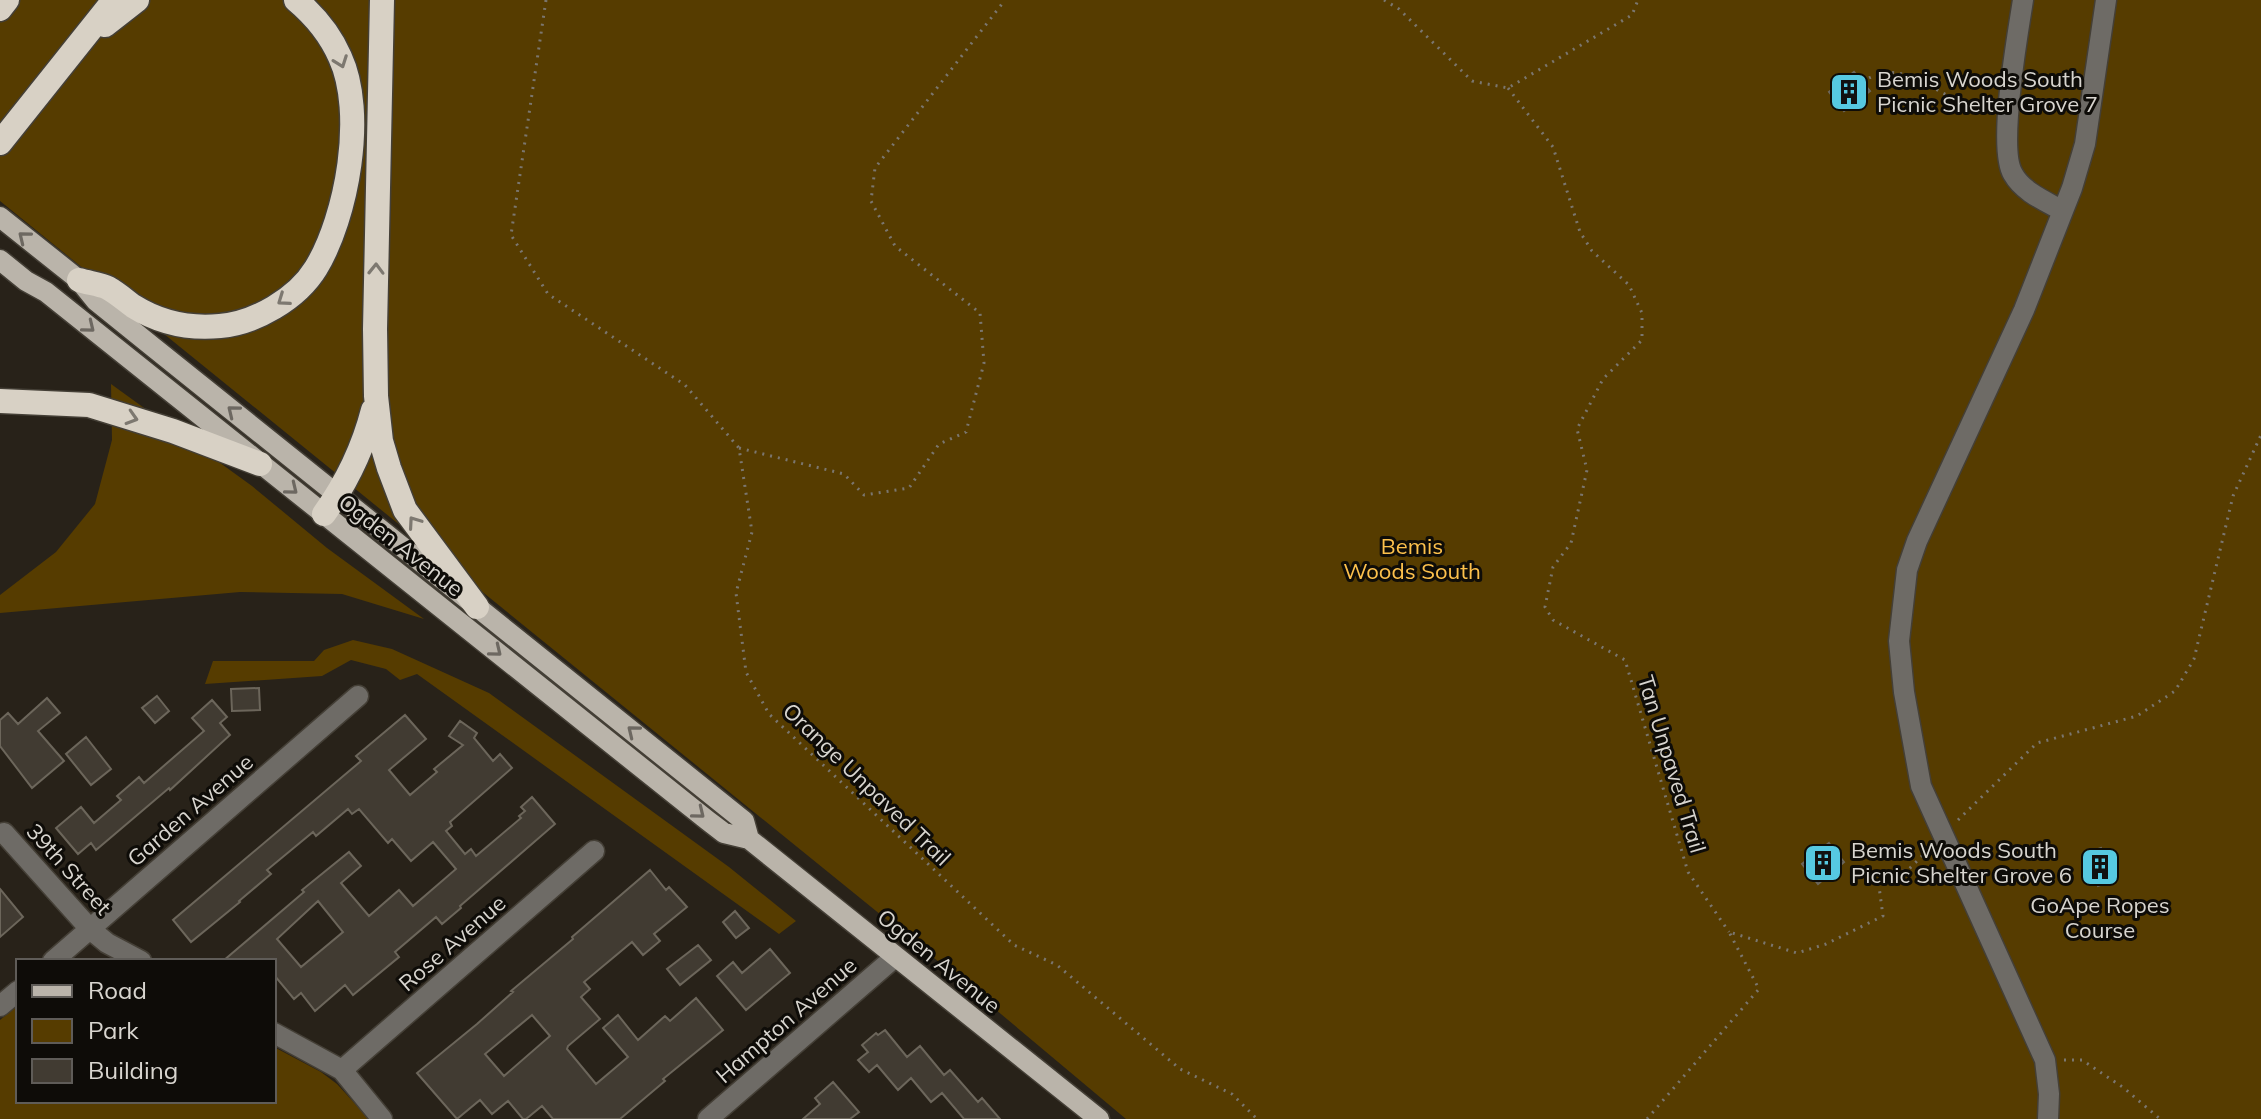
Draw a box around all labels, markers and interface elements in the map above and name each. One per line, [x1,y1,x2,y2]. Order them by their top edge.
one-way arrow [331,54,347,68]
place label: Bemis Woods South Picnic Shelter Grove 7 [1877,65,2098,118]
building icon: Bemis Woods South Picnic Shelter Grove 7 [1828,71,1870,113]
one-way arrow [18,232,33,246]
one-way arrow [367,262,385,275]
one-way arrow [277,290,291,305]
one-way arrow [80,317,95,331]
one-way arrow [227,407,242,421]
one-way arrow [124,409,138,425]
one-way arrow [283,479,297,494]
street label: Ogden Avenue [333,488,469,602]
one-way arrow [409,516,424,530]
park label: Bemis Woods South [1343,532,1481,585]
one-way arrow [487,641,501,656]
street label: Tan Unpaved Trail [1632,672,1712,856]
street label: Orange Unpaved Trail [777,697,957,871]
one-way arrow [628,726,642,741]
street label: Garden Avenue [121,748,259,872]
one-way arrow [690,804,705,818]
street label: 39th Street [21,817,118,921]
place label: Bemis Woods South Picnic Shelter Grove 6 [1851,836,2072,889]
building icon: Bemis Woods South Picnic Shelter Grove 6 [1802,842,1844,884]
building icon: GoApe Ropes Course [2079,846,2121,888]
street label: Rose Avenue [393,889,511,997]
place label: GoApe Ropes Course [2030,891,2170,944]
street label: Ogden Avenue [872,903,1006,1019]
street label: Hampton Avenue [710,951,862,1089]
legend [16,959,276,1103]
text: Road [88,975,147,1005]
text: Park [88,1015,139,1045]
text: Building [88,1055,178,1085]

